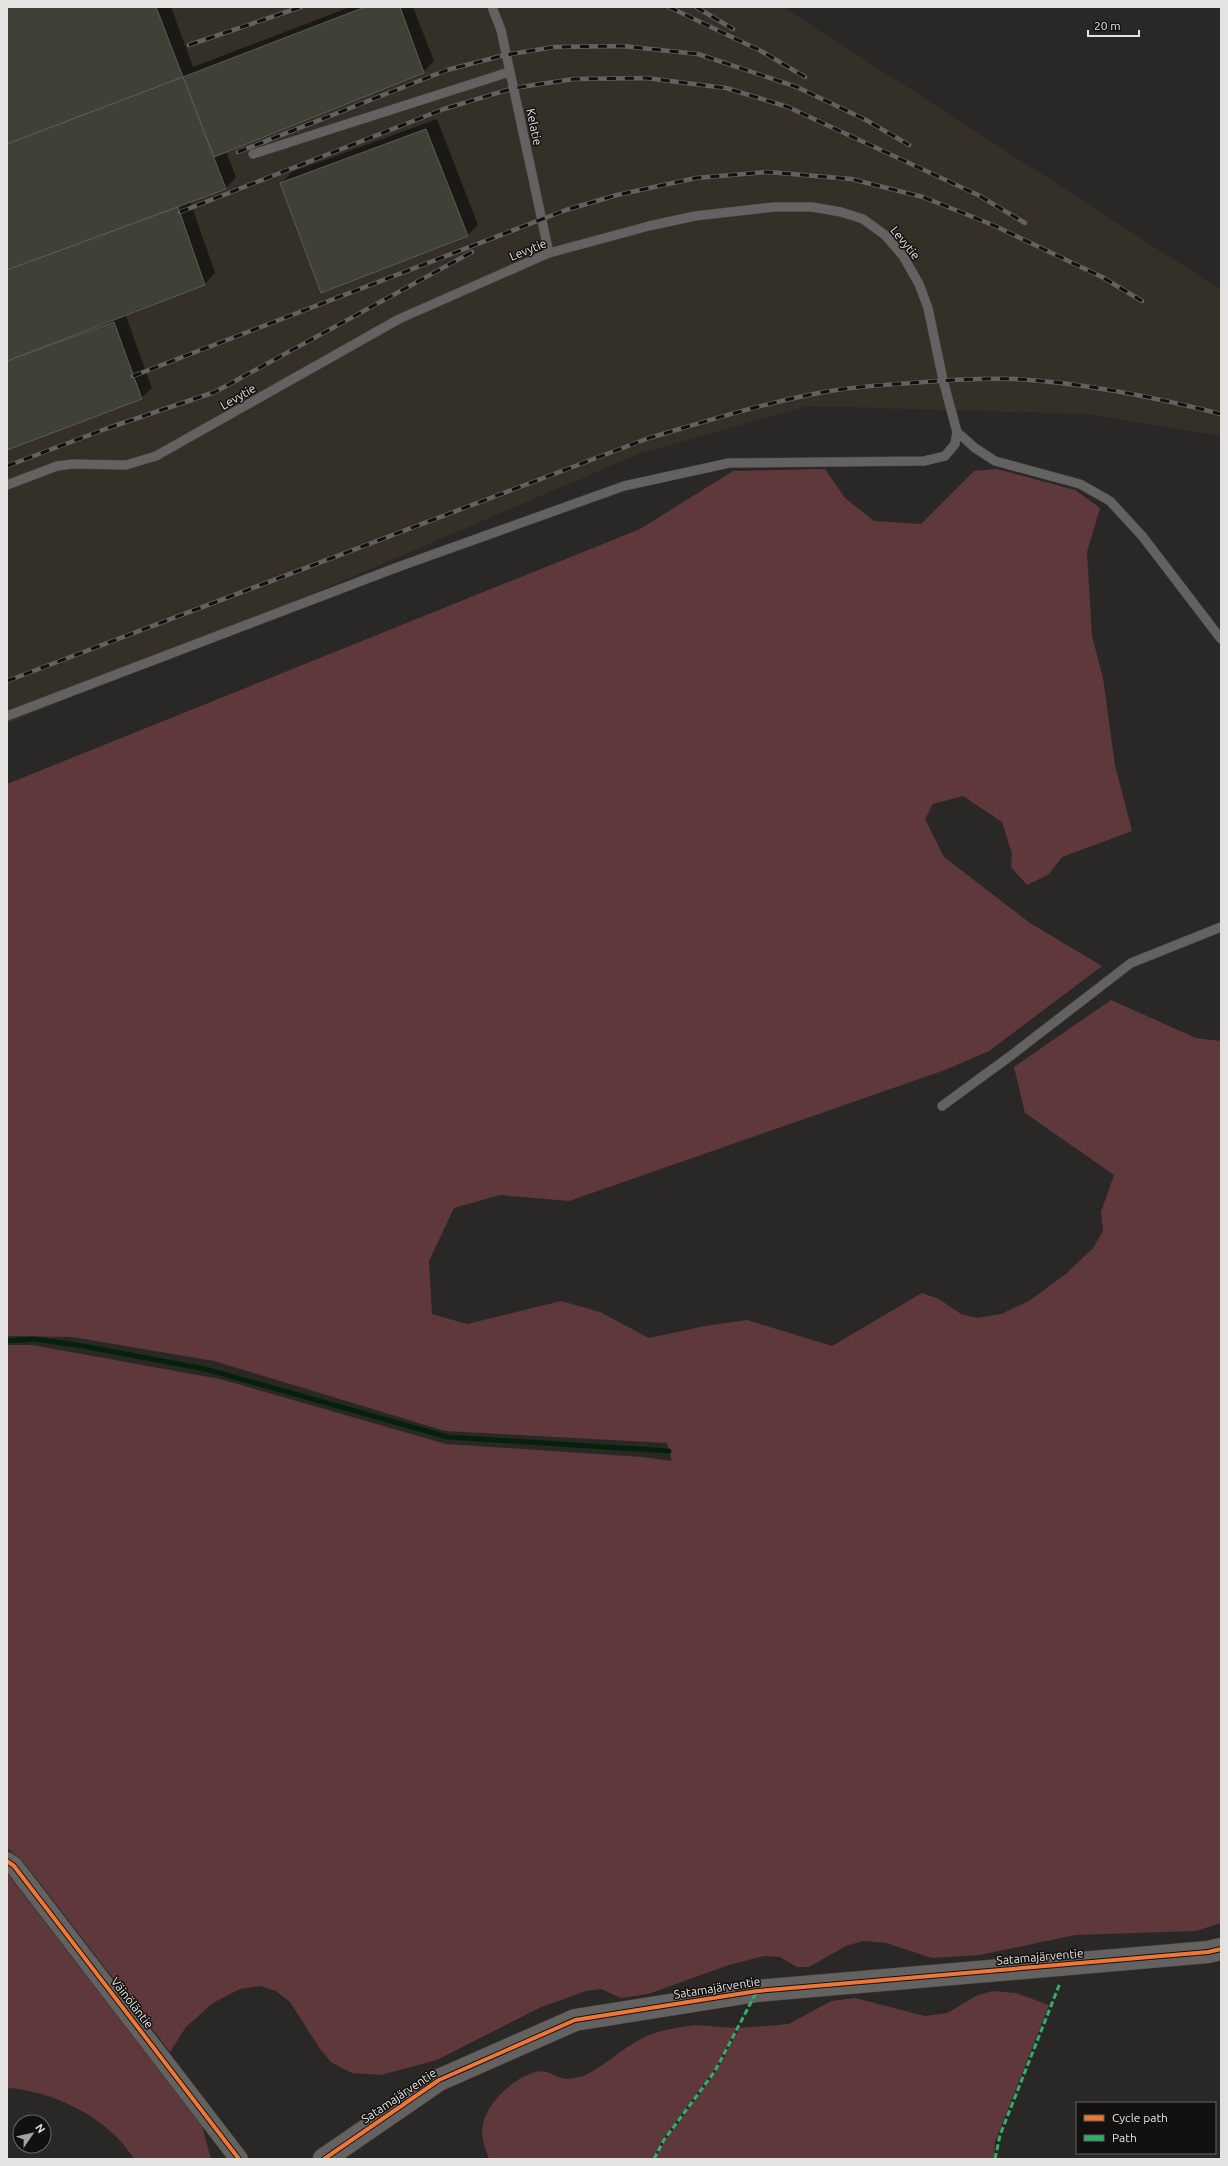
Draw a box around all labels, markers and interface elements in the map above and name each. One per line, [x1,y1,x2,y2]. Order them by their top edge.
scale bar [1088,12,1139,38]
text: 20 m [1094,19,1121,32]
street label: Kelatie [524,107,545,147]
street label: Levytie [888,223,923,262]
street label: Levytie [507,236,548,263]
street label: Levytie [218,381,258,412]
street label: Satamajärventie [996,1946,1084,1967]
street label: Satamajärventie [673,1974,761,2001]
street label: Väinöläntie [109,1975,156,2031]
street label: Satamajärventie [359,2066,439,2125]
legend [1076,2102,1216,2154]
text: Cycle path [1112,2111,1168,2124]
north arrow [12,2114,52,2154]
text: N [33,2122,48,2135]
text: Path [1112,2131,1137,2144]

